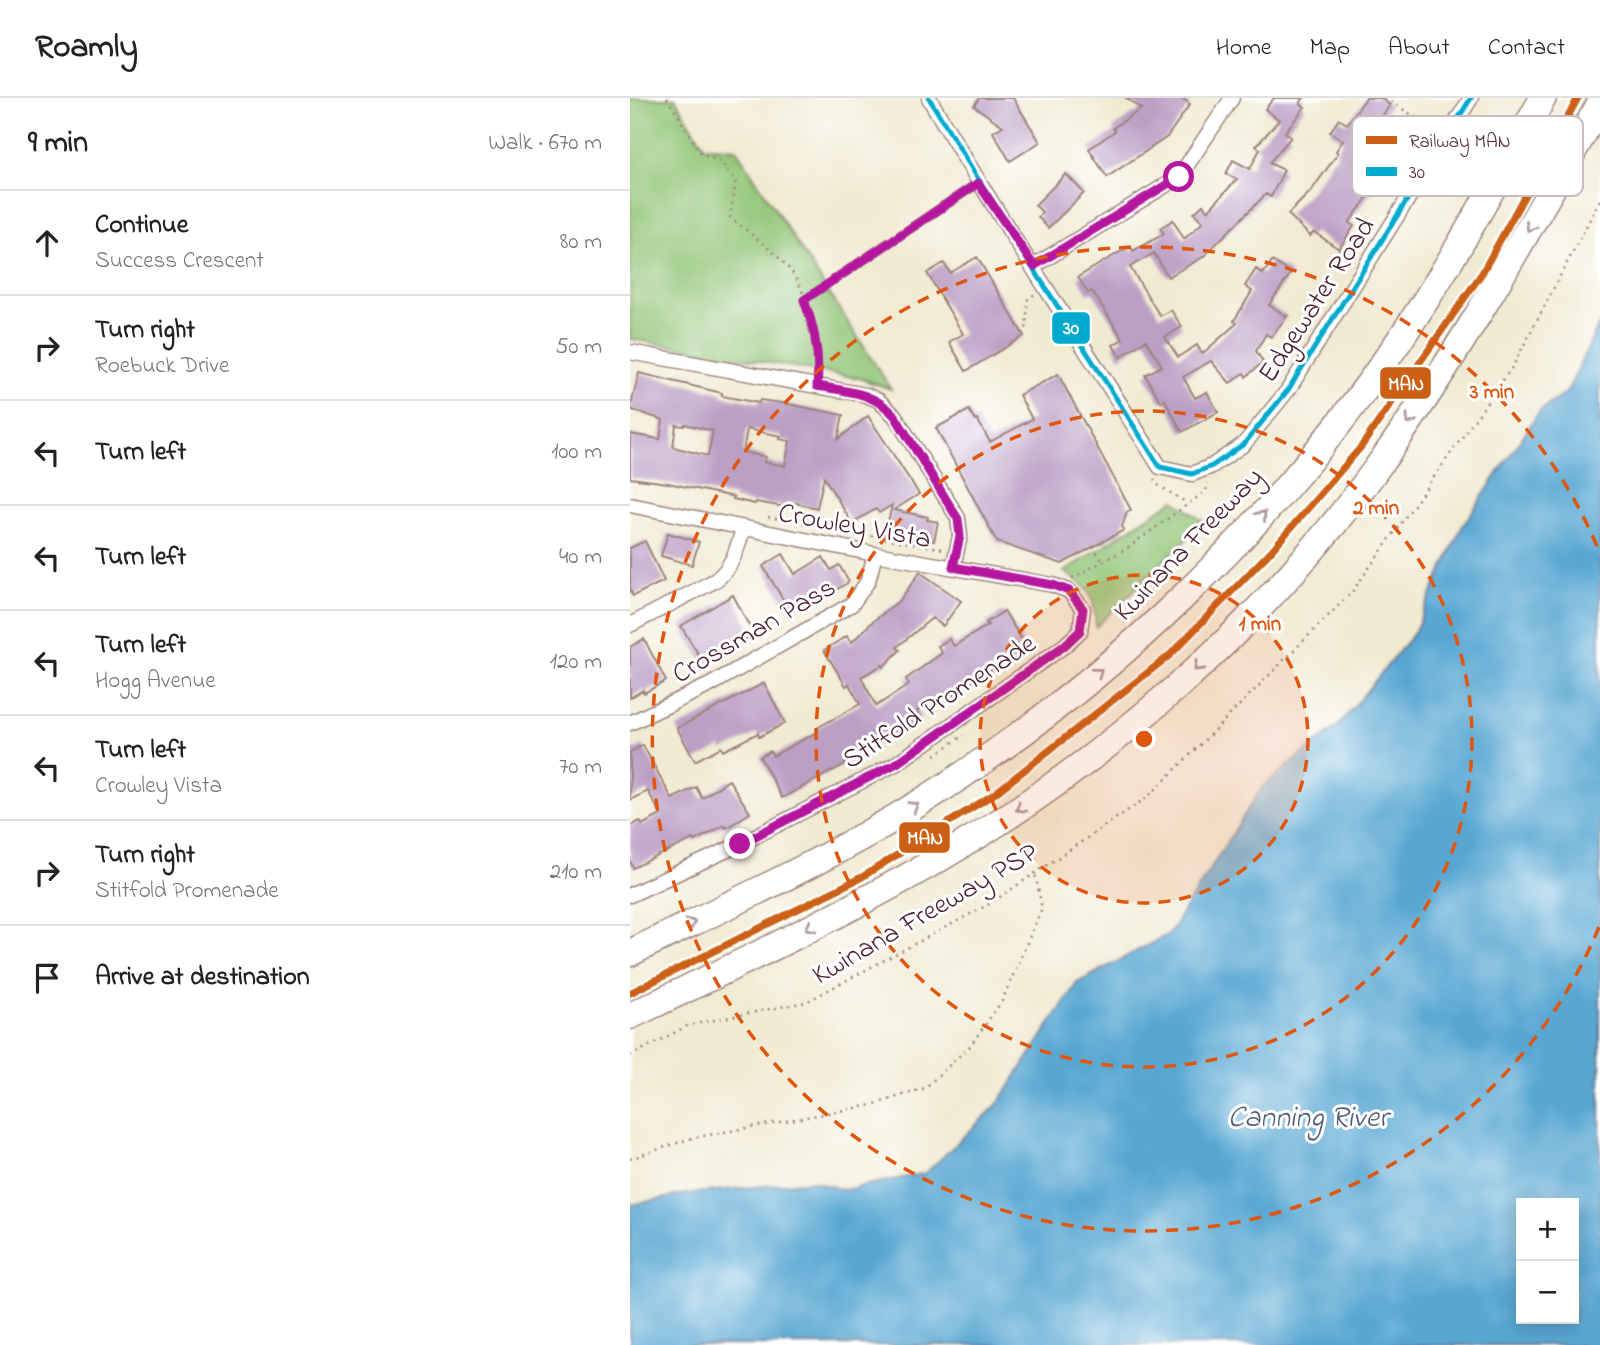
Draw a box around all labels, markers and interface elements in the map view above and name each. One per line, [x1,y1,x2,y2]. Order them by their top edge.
text: Roamly [35,24,138,72]
text: Home [1216,31,1272,66]
text: Map [1310,31,1350,66]
text: About [1388,31,1450,66]
text: Contact [1488,31,1565,66]
legend [1352,116,1583,196]
text: 9 min [28,122,88,166]
text: Walk · 670 m [488,127,602,160]
text: Railway MAN [1409,129,1510,157]
text: 30 [1409,160,1425,187]
route start [1163,161,1194,192]
text: Continue [95,207,188,245]
street label: Edgewater Road [1249,210,1387,392]
one-way arrow [1525,219,1538,232]
icon: ahead [28,224,66,262]
text: 80 m [560,226,602,259]
text: Success Crescent [95,245,264,278]
line badge: 30 [1051,311,1091,345]
text: Turn right [95,312,195,350]
text: 30 [1062,316,1080,343]
icon: right [28,329,66,367]
text: 50 m [555,331,602,364]
text: Roebuck Drive [95,350,229,383]
line badge: MAN [1379,366,1432,400]
text: MAN [1388,372,1424,399]
text: 3 min [1469,378,1514,408]
one-way arrow [1406,412,1418,425]
icon: left [28,434,66,472]
text: Turn left [95,434,186,472]
text: 100 m [551,436,602,469]
street label: Kwinana Freeway [1105,459,1274,632]
street label: Crowley Vista [775,494,934,561]
text: 2 min [1352,494,1399,524]
one-way arrow [1254,510,1266,523]
icon: left [28,539,66,577]
text: Turn left [95,539,186,577]
text: 40 m [559,541,602,574]
street label: Crossman Pass [665,569,844,696]
text: 1 min [1239,610,1281,640]
street label: Stitfold Promenade [835,625,1045,781]
text: Turn left [95,627,186,665]
icon: left [28,644,66,682]
text: 120 m [550,646,602,679]
one-way arrow [1194,658,1207,671]
text: Hogg Avenue [95,665,216,698]
one-way arrow [1090,668,1103,681]
centre of rings [1132,727,1156,751]
text: Turn left [95,732,186,770]
icon: left [28,749,66,787]
text: 70 m [559,751,602,784]
text: Crowley Vista [95,770,222,803]
one-way arrow [1015,799,1028,812]
one-way arrow [906,801,919,814]
line badge: MAN [898,821,951,854]
text: MAN [907,826,943,853]
route end [724,828,755,859]
street label: Kwinana Freeway PSP [805,833,1047,996]
text: Turn right [95,837,195,875]
icon: right [28,854,66,892]
text: 210 m [550,856,602,889]
text: Stitfold Promenade [95,875,279,908]
one-way arrow [684,917,696,931]
one-way arrow [805,918,817,932]
icon: arrive [28,959,66,997]
text: Arrive at destination [95,959,310,997]
water label: Canning River [1228,1097,1392,1141]
map controls [1516,1198,1579,1324]
button: + [1516,1198,1579,1261]
button: − [1516,1261,1579,1324]

